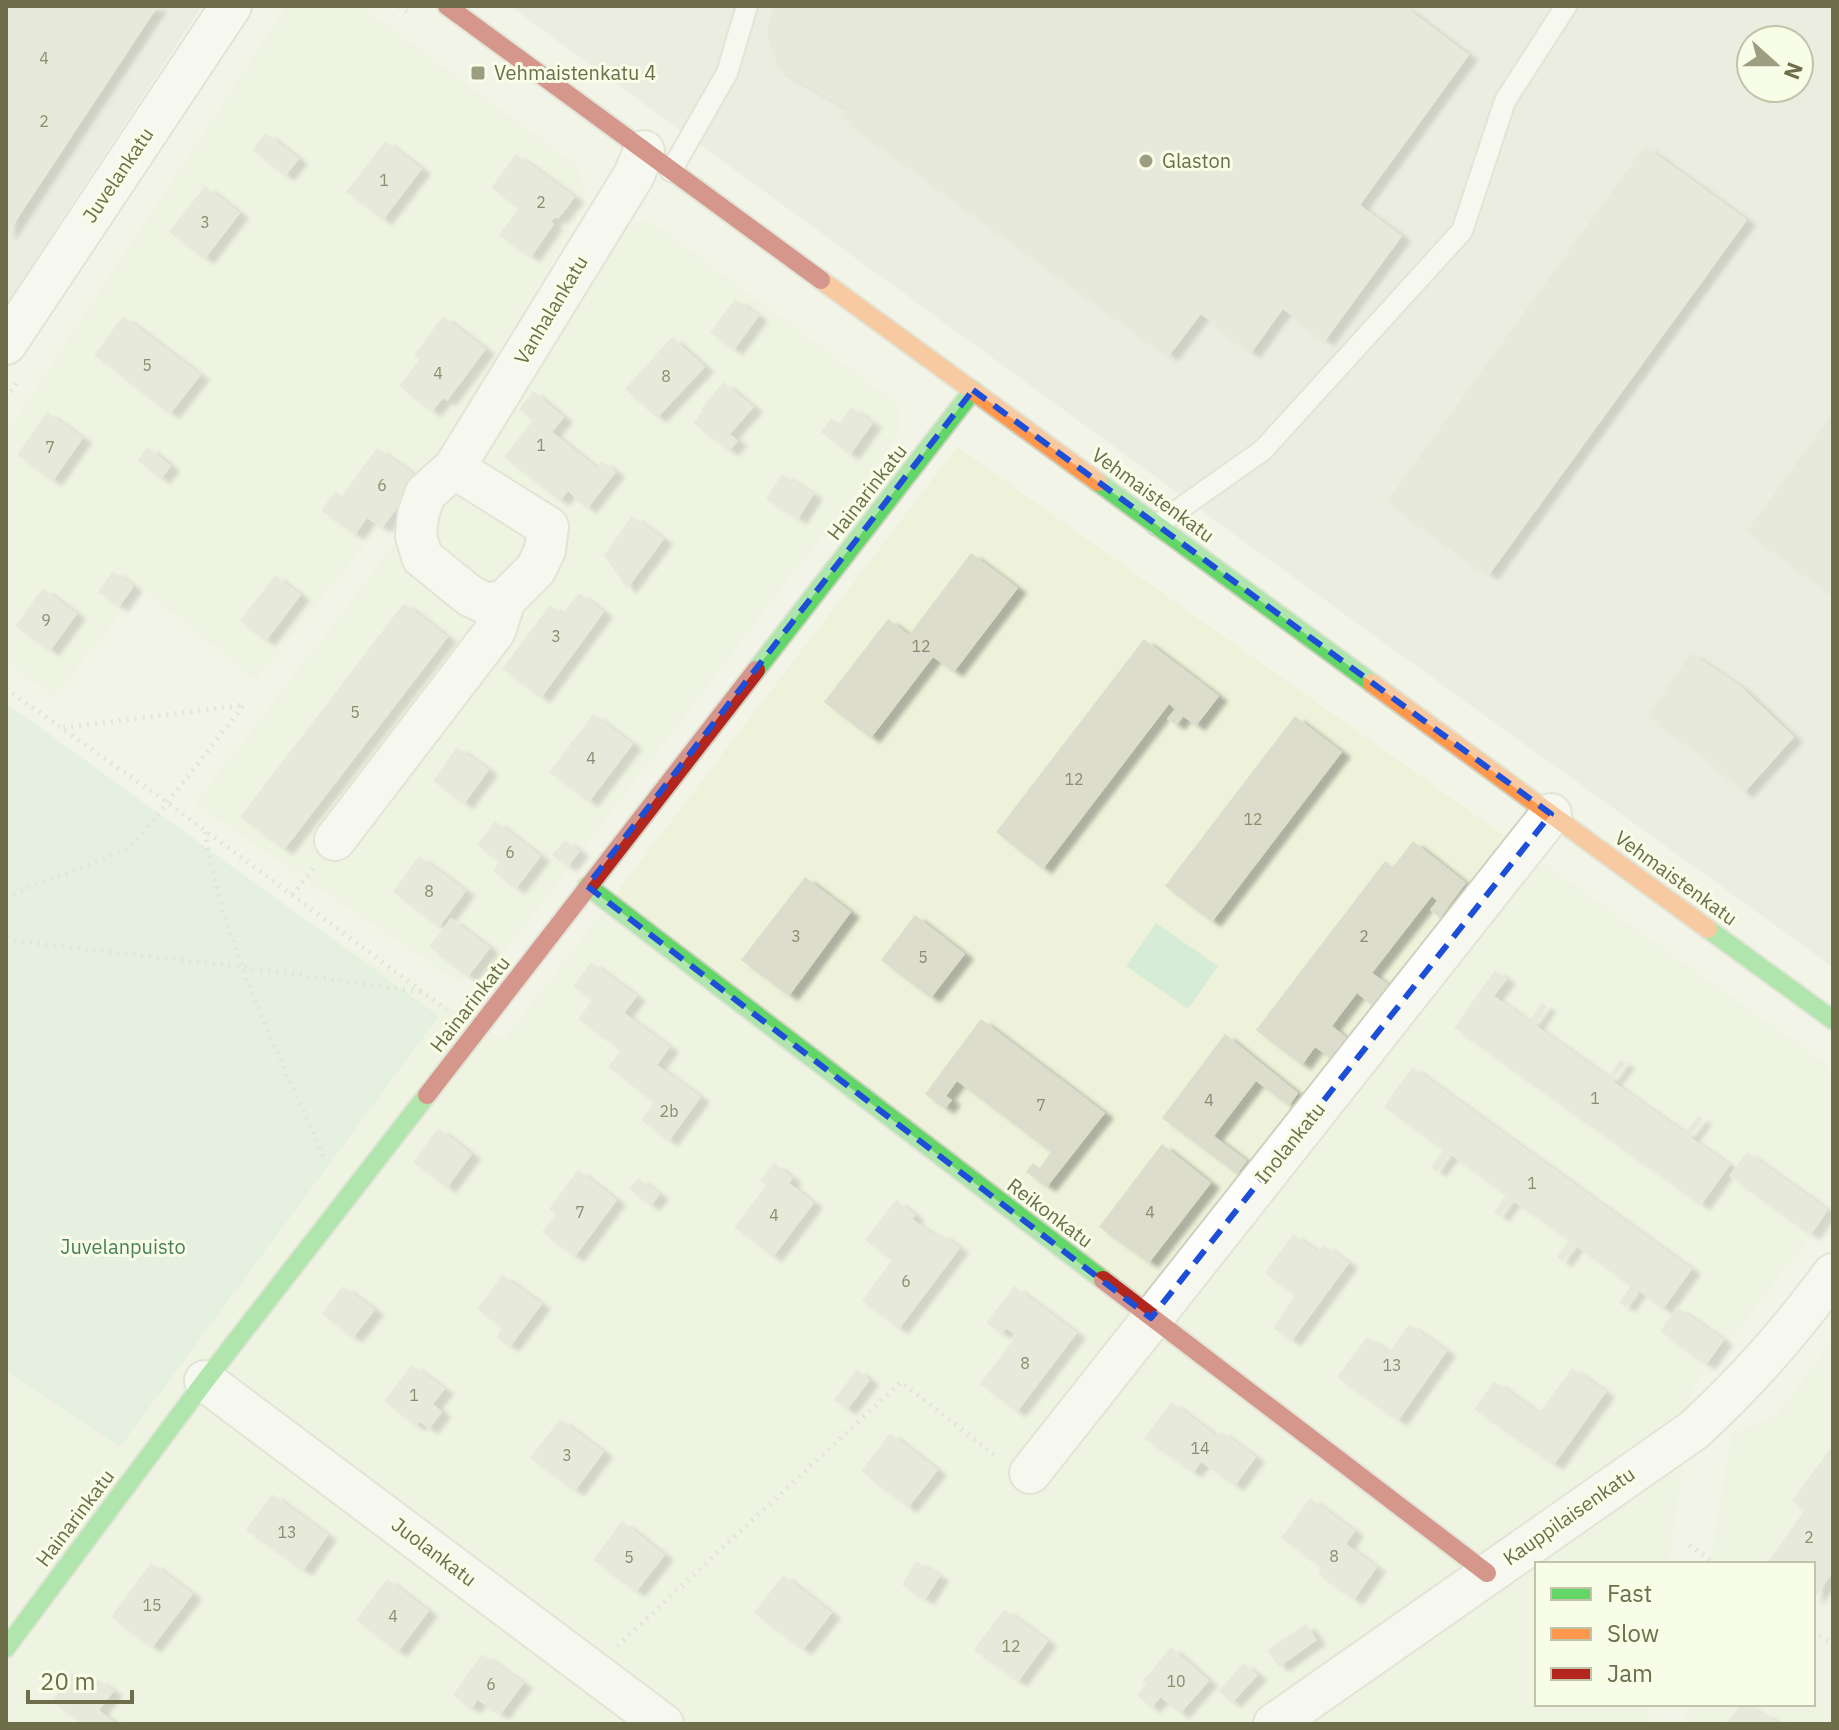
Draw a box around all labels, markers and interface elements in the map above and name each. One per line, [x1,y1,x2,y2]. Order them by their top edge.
north arrow [1735,24,1815,104]
house number: 4 [39,48,49,68]
place label: Vehmaistenkatu 4 [494,59,656,86]
text: N [1778,59,1811,84]
marker: Vehmaistenkatu 4 [469,64,487,82]
house number: 2 [39,111,49,131]
street label: Juvelankatu [76,122,159,228]
place label: Glaston [1162,147,1231,174]
marker: Glaston [1137,152,1155,170]
house number: 1 [379,170,389,190]
house number: 2 [536,192,546,212]
house number: 3 [200,212,210,232]
street label: Vanhalankatu [507,250,594,369]
house number: 5 [142,355,152,375]
house number: 4 [433,363,443,383]
house number: 8 [661,366,671,386]
house number: 1 [536,435,546,455]
house number: 7 [45,437,55,457]
street label: Hainarinkatu [821,438,913,545]
street label: Vehmaistenkatu [1087,441,1220,548]
house number: 6 [377,475,387,495]
house number: 9 [41,610,51,630]
house number: 3 [551,626,561,646]
house number: 12 [911,636,931,656]
house number: 5 [350,702,360,722]
house number: 4 [586,748,596,768]
house number: 12 [1064,769,1084,789]
house number: 12 [1243,809,1263,829]
street label: Vehmaistenkatu [1610,824,1743,931]
house number: 6 [505,842,515,862]
house number: 8 [424,881,434,901]
house number: 3 [791,926,801,946]
house number: 2 [1359,926,1369,946]
house number: 5 [918,947,928,967]
street label: Hainarinkatu [424,950,516,1057]
house number: 1 [1590,1088,1600,1108]
house number: 4 [1204,1090,1214,1110]
house number: 7 [1036,1095,1046,1115]
street label: Inolankatu [1248,1096,1331,1189]
house number: 2b [660,1101,678,1121]
street label: Reikonkatu [1002,1172,1099,1254]
house number: 1 [1527,1173,1537,1193]
house number: 7 [575,1202,585,1222]
house number: 4 [1145,1202,1155,1222]
house number: 4 [769,1205,779,1225]
park label: Juvelanpuisto [60,1233,186,1260]
house number: 6 [901,1271,911,1291]
house number: 8 [1020,1353,1030,1373]
house number: 13 [1382,1355,1402,1375]
house number: 1 [409,1385,419,1405]
house number: 14 [1190,1438,1210,1458]
house number: 3 [562,1445,572,1465]
street label: Kauppilaisenkatu [1497,1460,1640,1571]
street label: Hainarinkatu [29,1464,120,1572]
street label: Juolankatu [386,1511,482,1592]
house number: 13 [277,1522,297,1542]
house number: 2 [1804,1527,1814,1547]
house number: 8 [1329,1546,1339,1566]
house number: 5 [624,1547,634,1567]
legend [1535,1562,1815,1706]
text: Fast [1607,1577,1652,1609]
house number: 15 [142,1595,162,1615]
house number: 4 [388,1606,398,1626]
text: Slow [1607,1617,1659,1649]
house number: 12 [1001,1636,1021,1656]
scale bar [28,1654,132,1704]
text: Jam [1607,1657,1653,1689]
text: 20 m [40,1665,95,1697]
house number: 10 [1166,1671,1186,1691]
house number: 6 [486,1674,496,1694]

